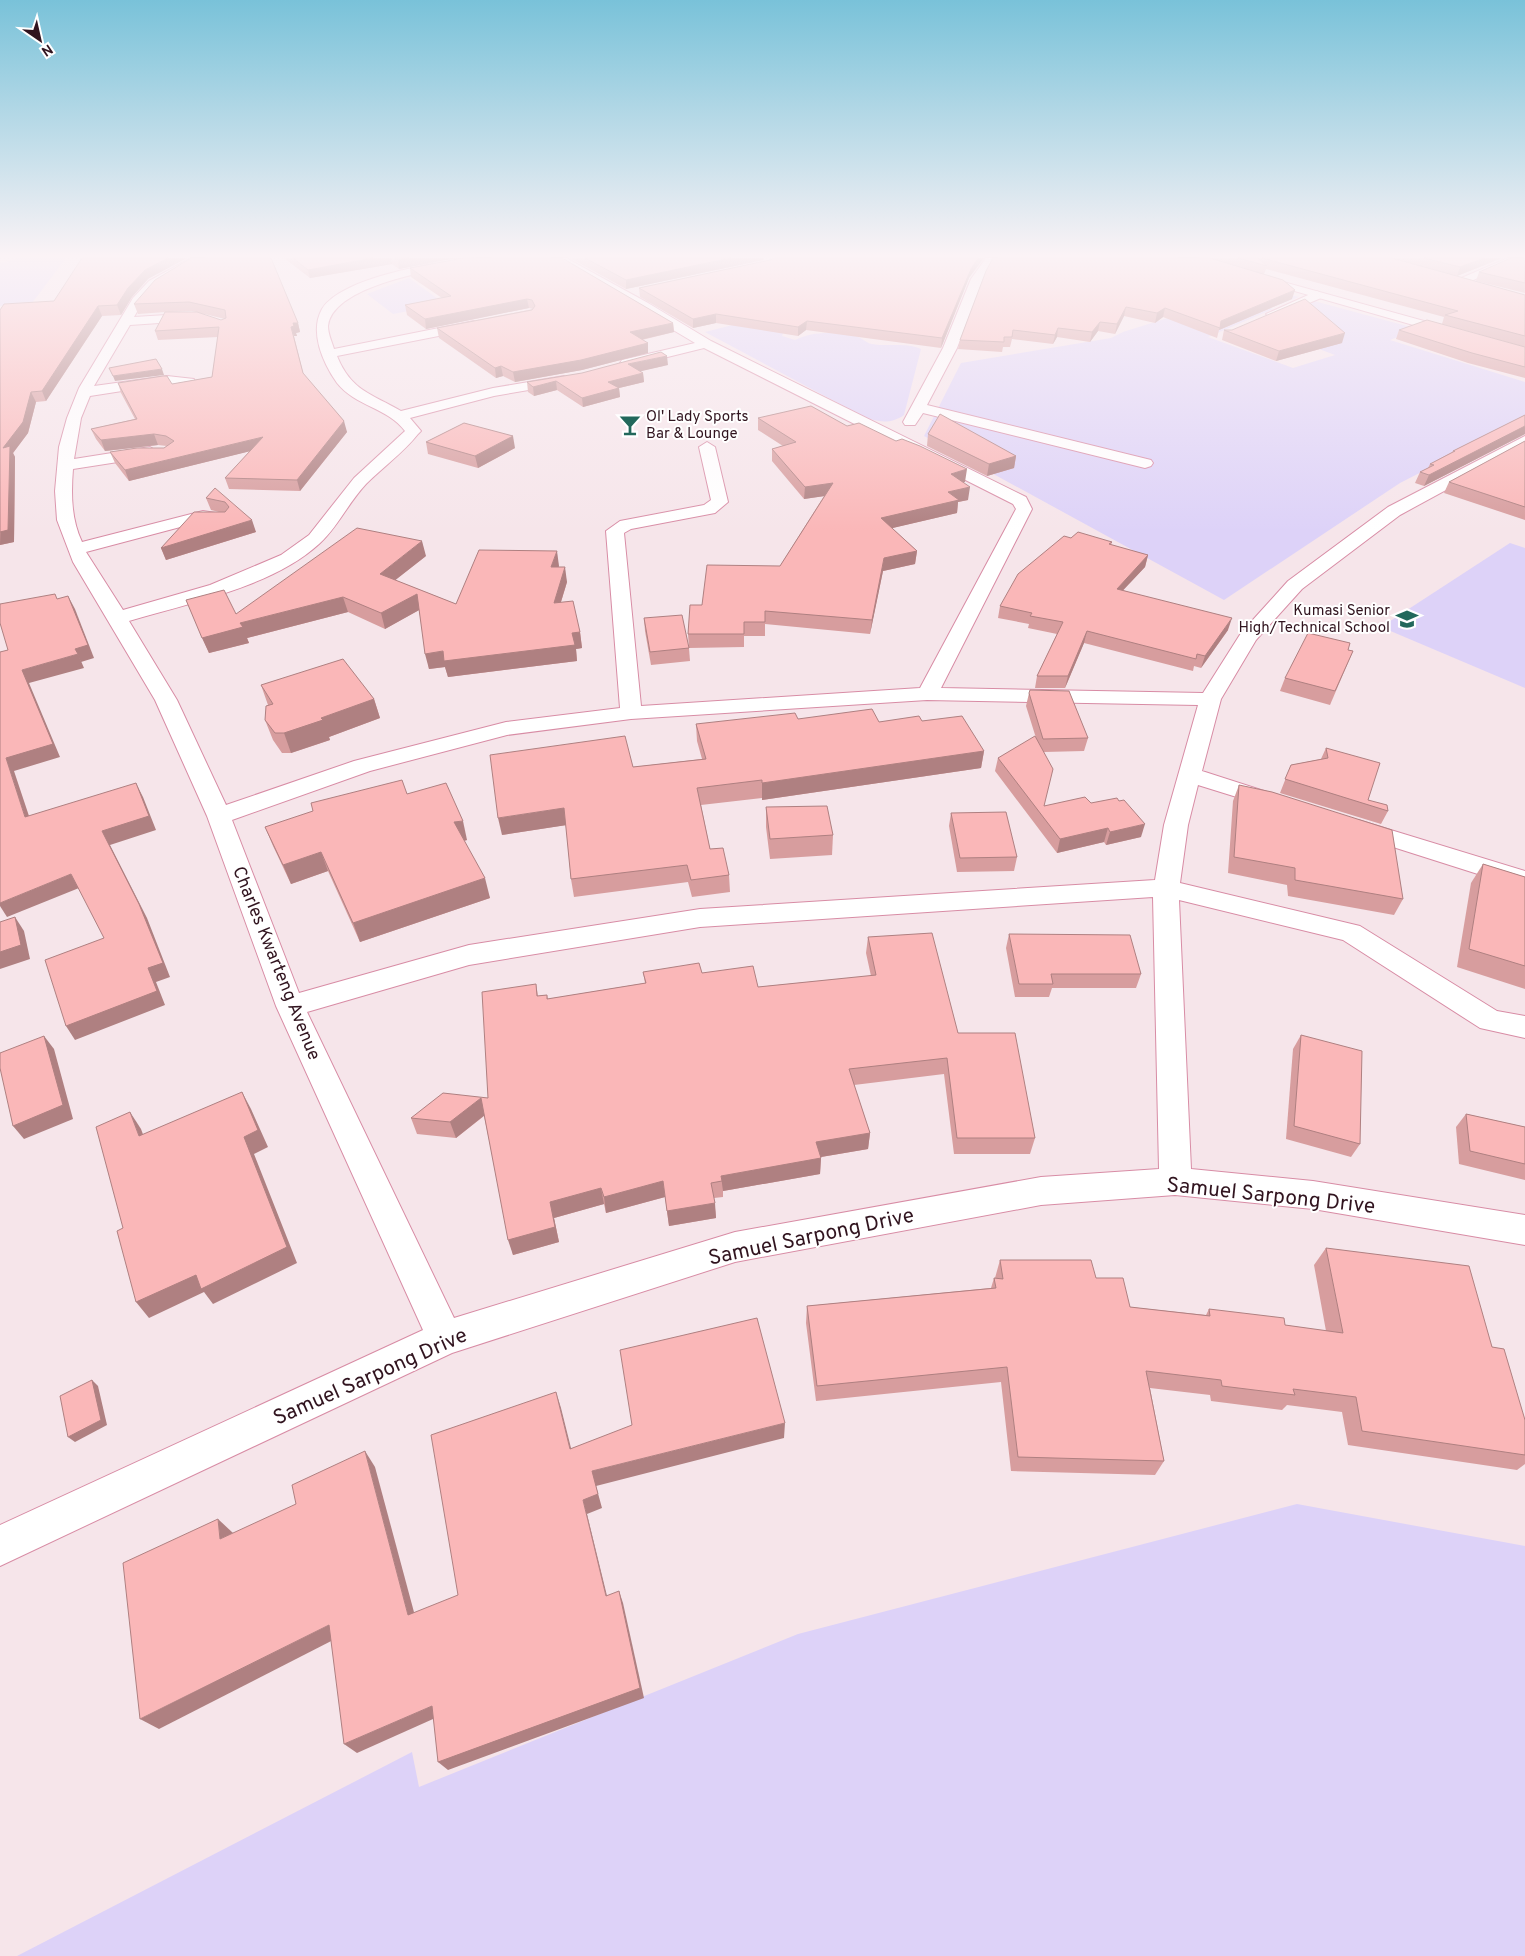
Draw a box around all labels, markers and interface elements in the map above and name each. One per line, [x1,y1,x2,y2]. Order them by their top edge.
north arrow [15,15,65,65]
text: N [38,40,55,59]
place label: Ol' Lady Sports Bar & Lounge [646,408,749,444]
bar icon: Ol' Lady Sports Bar & Lounge [617,412,643,438]
place label: Kumasi Senior High/Technical School [1239,602,1390,638]
school or university icon: Kumasi Senior High/Technical School [1394,606,1420,632]
street label: Charles Kwarteng Avenue [226,863,325,1064]
street label: Samuel Sarpong Drive [1165,1172,1376,1221]
street label: Samuel Sarpong Drive [706,1202,917,1272]
street label: Samuel Sarpong Drive [269,1322,472,1432]

